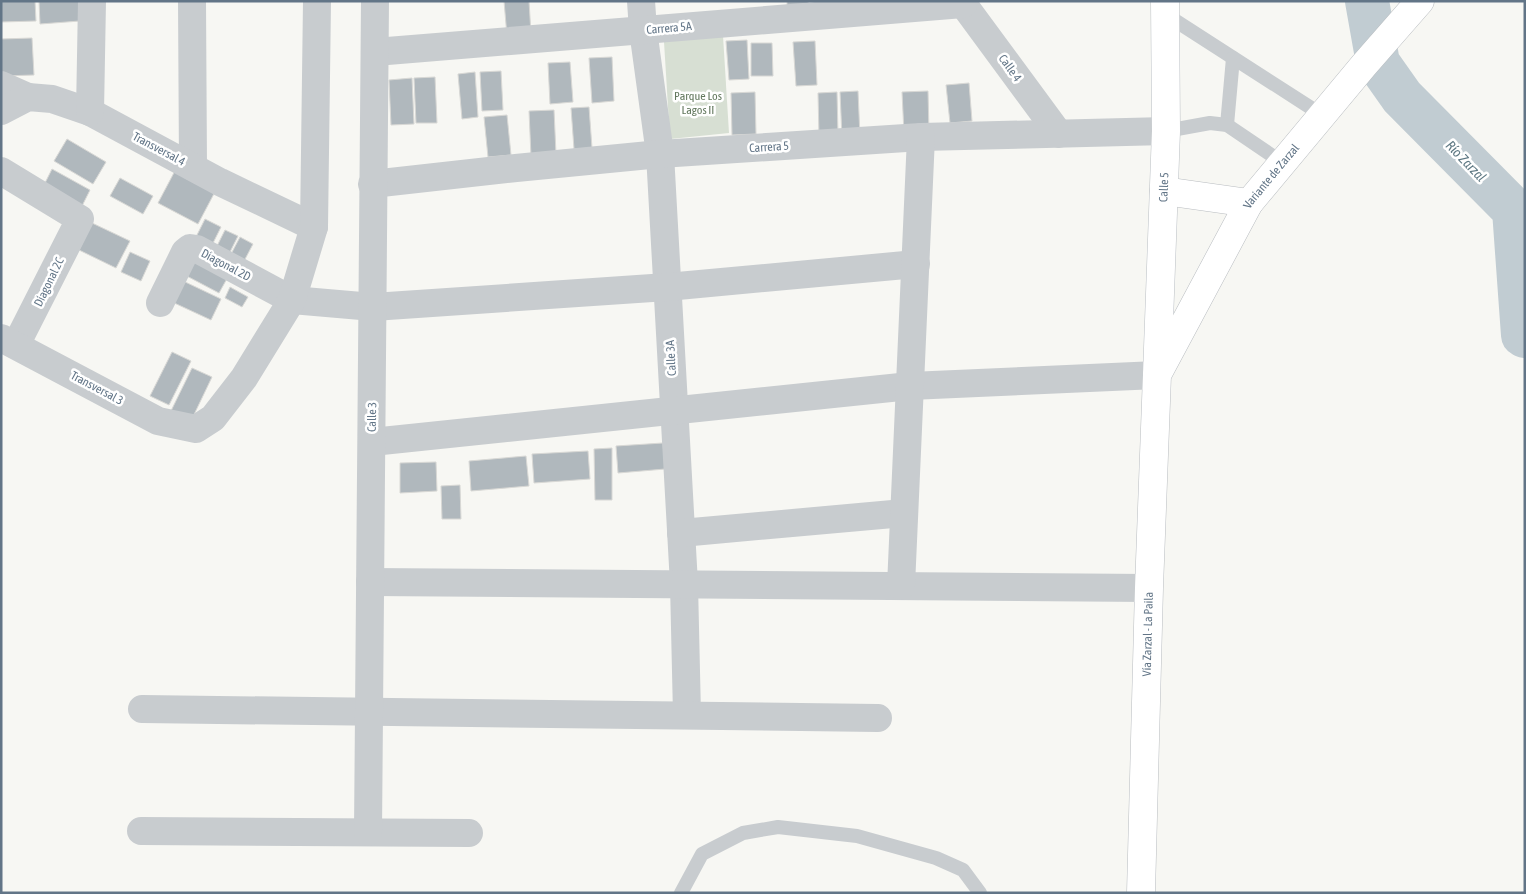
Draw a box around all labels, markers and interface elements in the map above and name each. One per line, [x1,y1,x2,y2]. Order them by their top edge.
street label: Carrera 5A [646,19,692,37]
street label: Calle 4 [996,52,1025,85]
park label: Parque Los Lagos II [674,89,722,117]
street label: Transversal 4 [130,129,188,169]
water label: Río Zarzal [1443,137,1490,185]
street label: Carrera 5 [749,139,789,155]
street label: Variante de Zarzal [1240,141,1303,211]
street label: Calle 5 [1156,172,1171,202]
street label: Diagonal 2D [199,246,253,284]
street label: Diagonal 2C [31,255,67,309]
street label: Calle 3A [663,340,679,376]
street label: Transversal 3 [68,368,126,408]
street label: Calle 3 [365,402,379,432]
street label: Vía Zarzal - La Paila [1140,592,1156,677]

